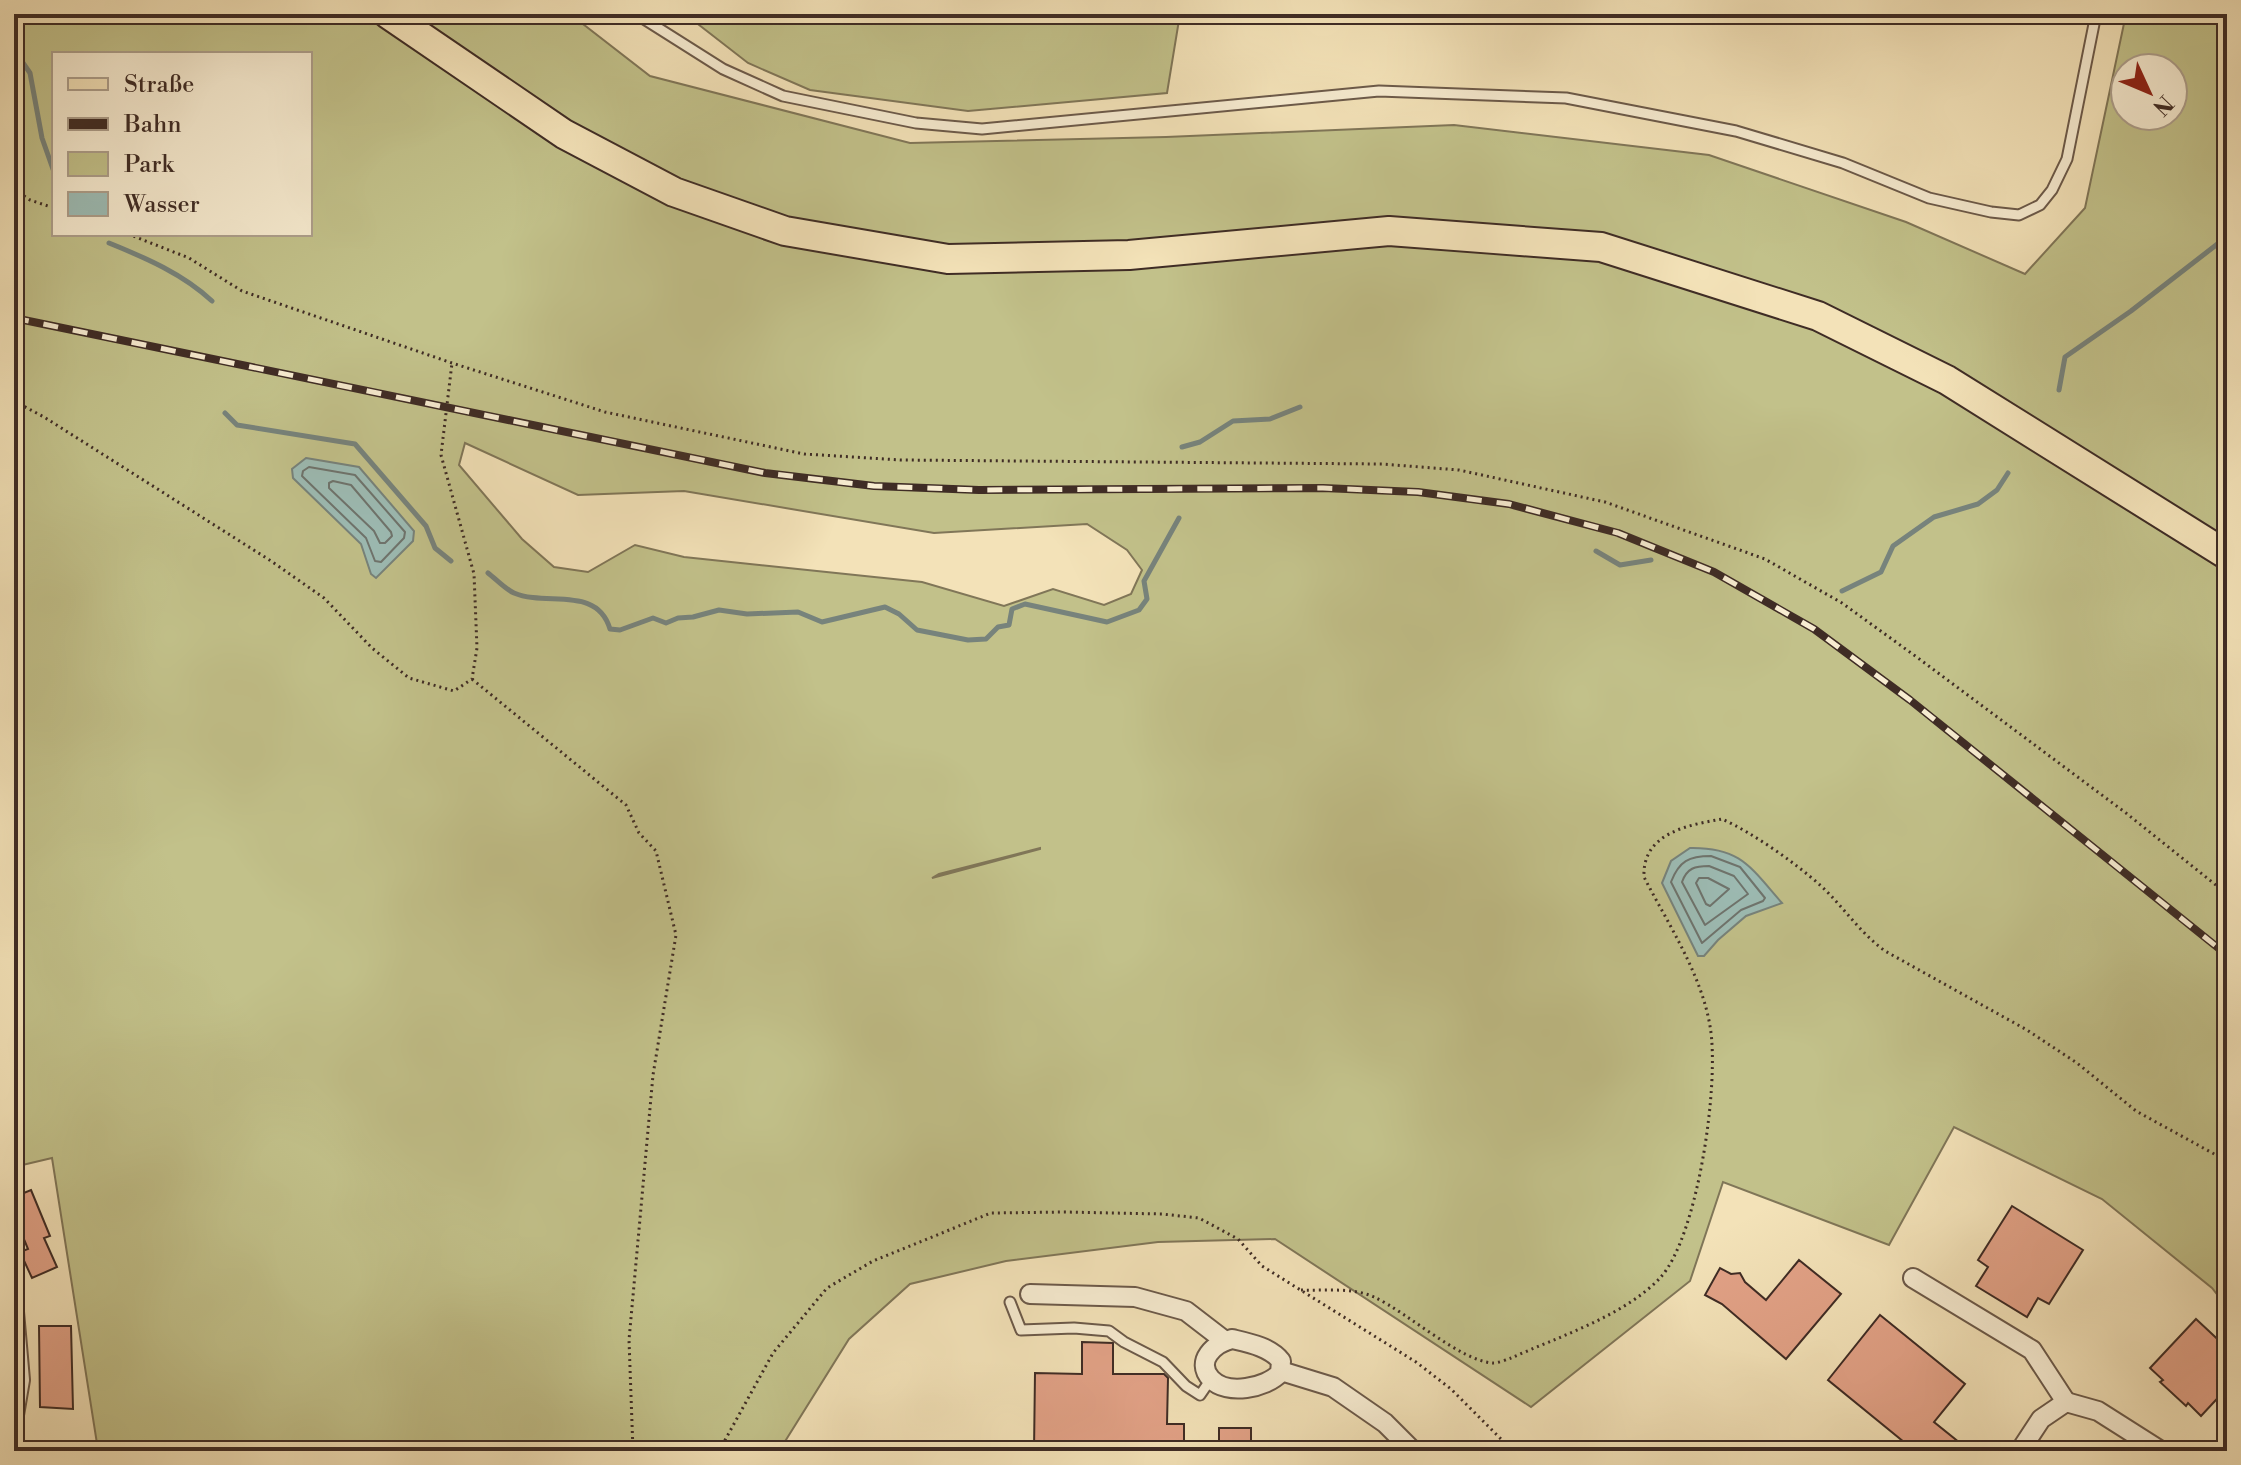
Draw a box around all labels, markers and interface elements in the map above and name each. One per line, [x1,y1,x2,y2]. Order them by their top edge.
legend [52,52,312,236]
north arrow [2109,52,2189,132]
text: Straße [124,70,194,100]
text: N [2146,89,2178,121]
text: Bahn [123,110,182,140]
text: Park [124,150,175,180]
text: Wasser [123,190,200,220]

